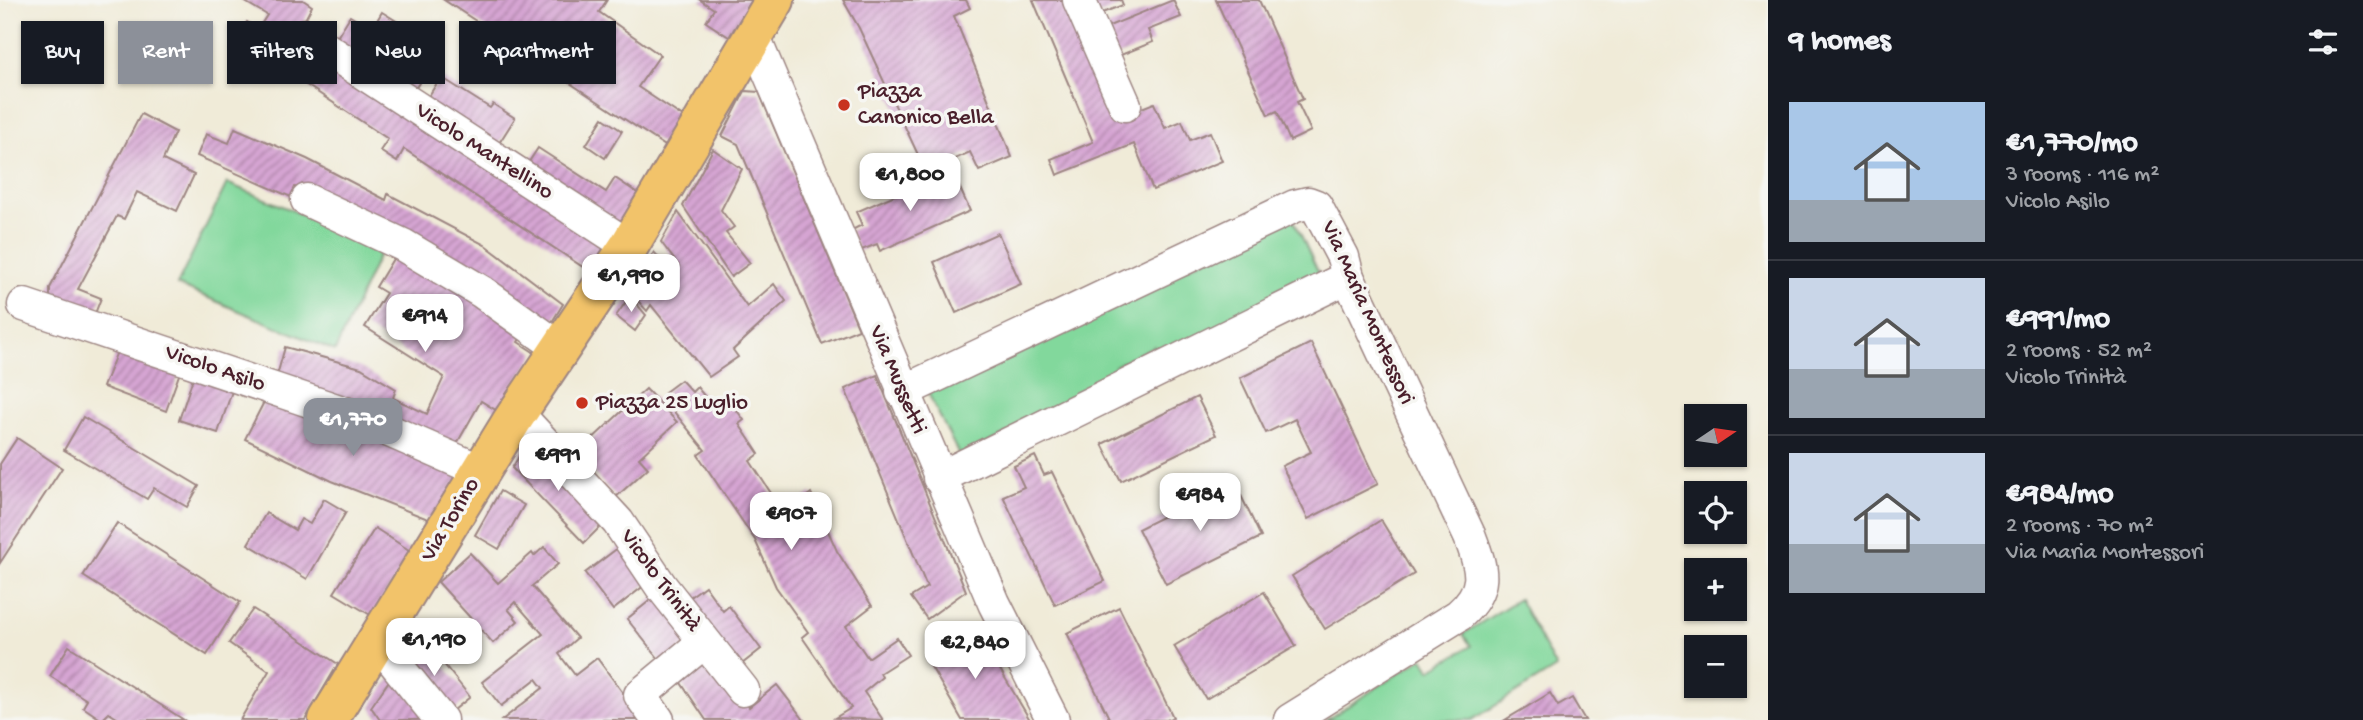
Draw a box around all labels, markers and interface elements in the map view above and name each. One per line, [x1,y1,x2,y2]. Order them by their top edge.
chip: Buy [21,21,104,84]
chip: Rent [118,21,213,84]
chip: Filters [227,21,337,84]
chip: New [351,21,445,84]
chip: Apartment [459,21,616,84]
icon: filters [2304,23,2342,61]
text: 9 homes [1789,25,1891,60]
place label: Piazza Canonico Bella [857,79,995,132]
street label: Vicolo Mantellino [409,97,558,207]
marker: Piazza Canonico Bella [836,97,852,113]
text: €1,770/mo [2006,127,2138,162]
icon: home [1845,130,1929,214]
pin: €1,800 [853,154,967,213]
text: €1,800 [876,162,944,189]
text: 3 rooms · 116 m² [2006,162,2159,189]
text: Vicolo Asilo [2006,189,2110,216]
street label: Via Maria Montessori [1314,216,1420,409]
pin: €1,990 [574,254,688,314]
text: €1,990 [598,263,664,290]
pin: €914 [384,294,466,354]
text: €914 [402,303,448,330]
text: €991/mo [2006,303,2110,338]
icon: home [1845,306,1929,390]
street label: Via Mussetti [862,321,932,438]
text: 2 rooms · 52 m² [2006,338,2152,365]
street label: Vicolo Asilo [160,339,269,399]
text: Vicolo Trinità [2006,365,2126,392]
place label: Piazza 25 Luglio [595,390,748,417]
marker: Piazza 25 Luglio [574,395,590,411]
pin: €1,770 [296,398,410,458]
north arrow [1684,404,1746,467]
map controls [1684,404,1747,698]
text: €1,770 [319,407,387,434]
pin: €991 [517,434,599,493]
text: €991 [535,442,581,469]
street label: Via Torino [415,473,486,568]
pin: €984 [1159,474,1241,533]
text: €984/mo [2006,478,2114,513]
button: locate [1684,481,1747,544]
icon: home [1845,481,1929,565]
text: €984 [1176,482,1224,509]
pin: €907 [750,492,832,552]
text: €907 [766,501,816,528]
text: 2 rooms · 70 m² [2006,513,2154,540]
street label: Vicolo Trinità [613,524,707,638]
text: Via Maria Montessori [2006,540,2204,567]
button: + [1684,558,1747,621]
pin: €1,190 [377,618,491,678]
pin: €2,840 [918,622,1032,681]
text: €1,190 [402,627,466,654]
text: €2,840 [941,630,1009,657]
button: − [1684,635,1747,698]

